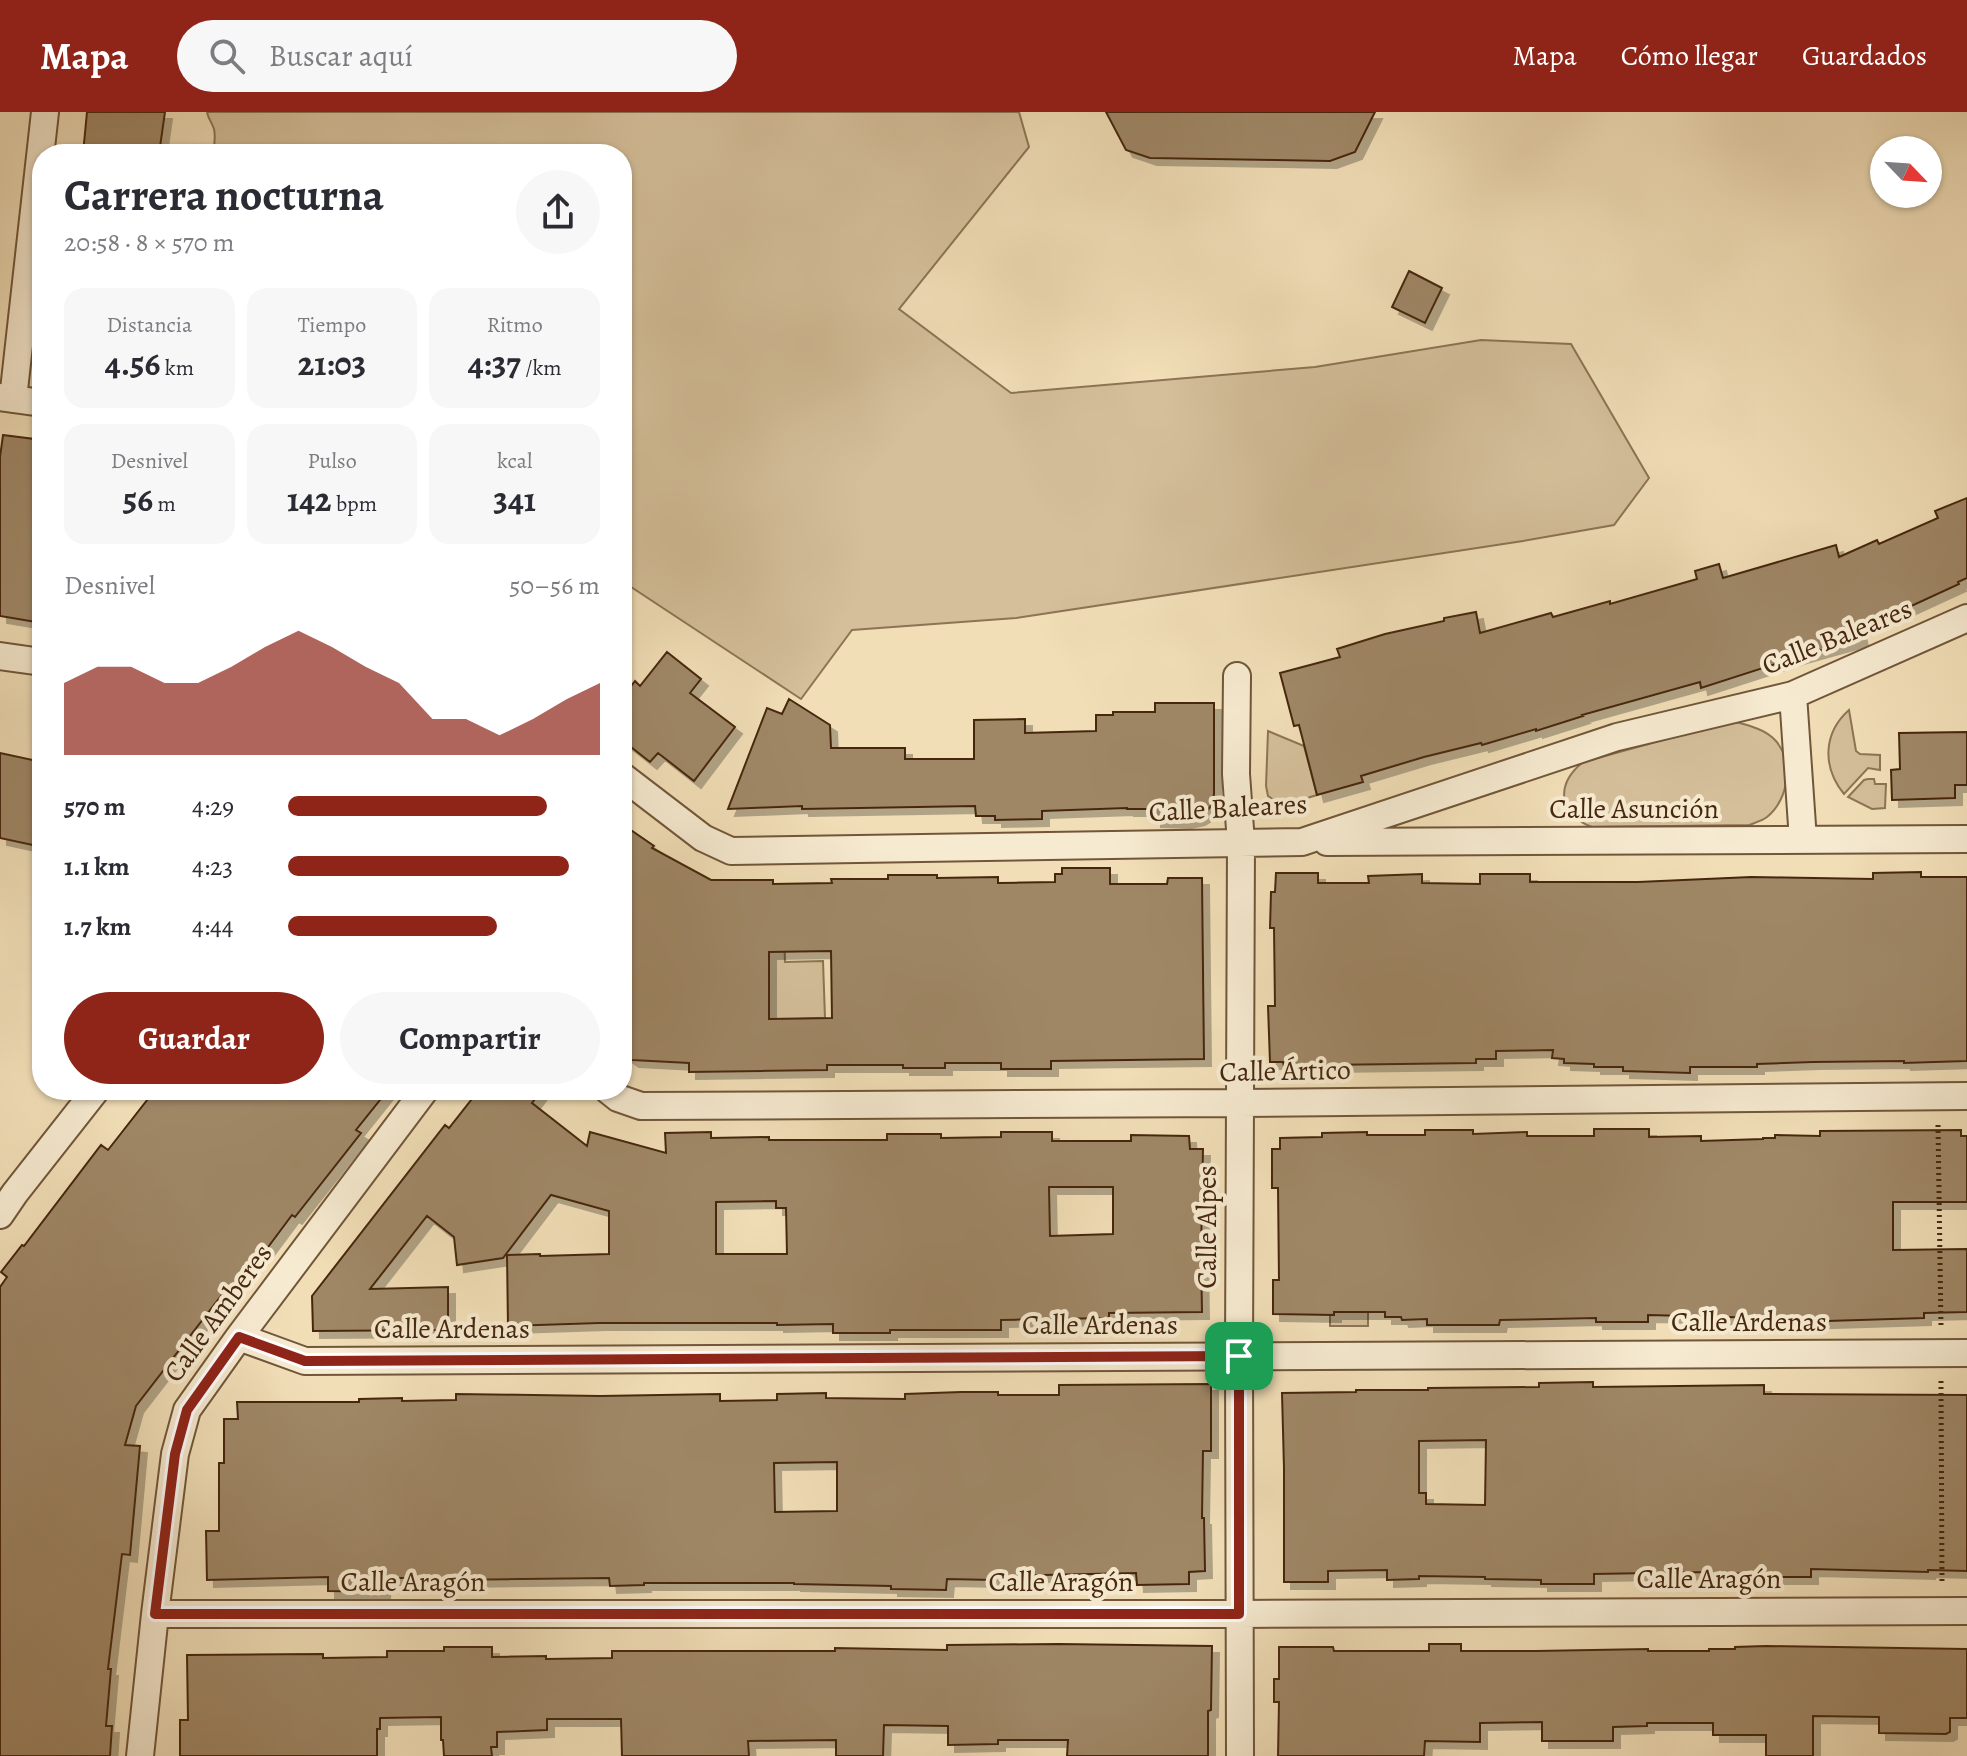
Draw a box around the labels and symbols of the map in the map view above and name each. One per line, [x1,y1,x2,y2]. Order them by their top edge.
north arrow [1870,136,1942,208]
street label: Calle Baleares [1756,590,1918,684]
street label: Calle Baleares [1148,785,1308,831]
street label: Calle Asunción [1549,790,1719,828]
street label: Calle Ártico [1219,1051,1351,1091]
street label: Calle Alpes [1188,1165,1226,1289]
street label: Calle Amberes [155,1236,281,1390]
street label: Calle Ardenas [1671,1303,1827,1341]
street label: Calle Ardenas [1022,1306,1178,1344]
street label: Calle Ardenas [374,1310,530,1348]
pin [1205,1322,1273,1390]
street label: Calle Aragón [1637,1560,1781,1598]
street label: Calle Aragón [341,1563,485,1601]
street label: Calle Aragón [989,1563,1133,1601]

